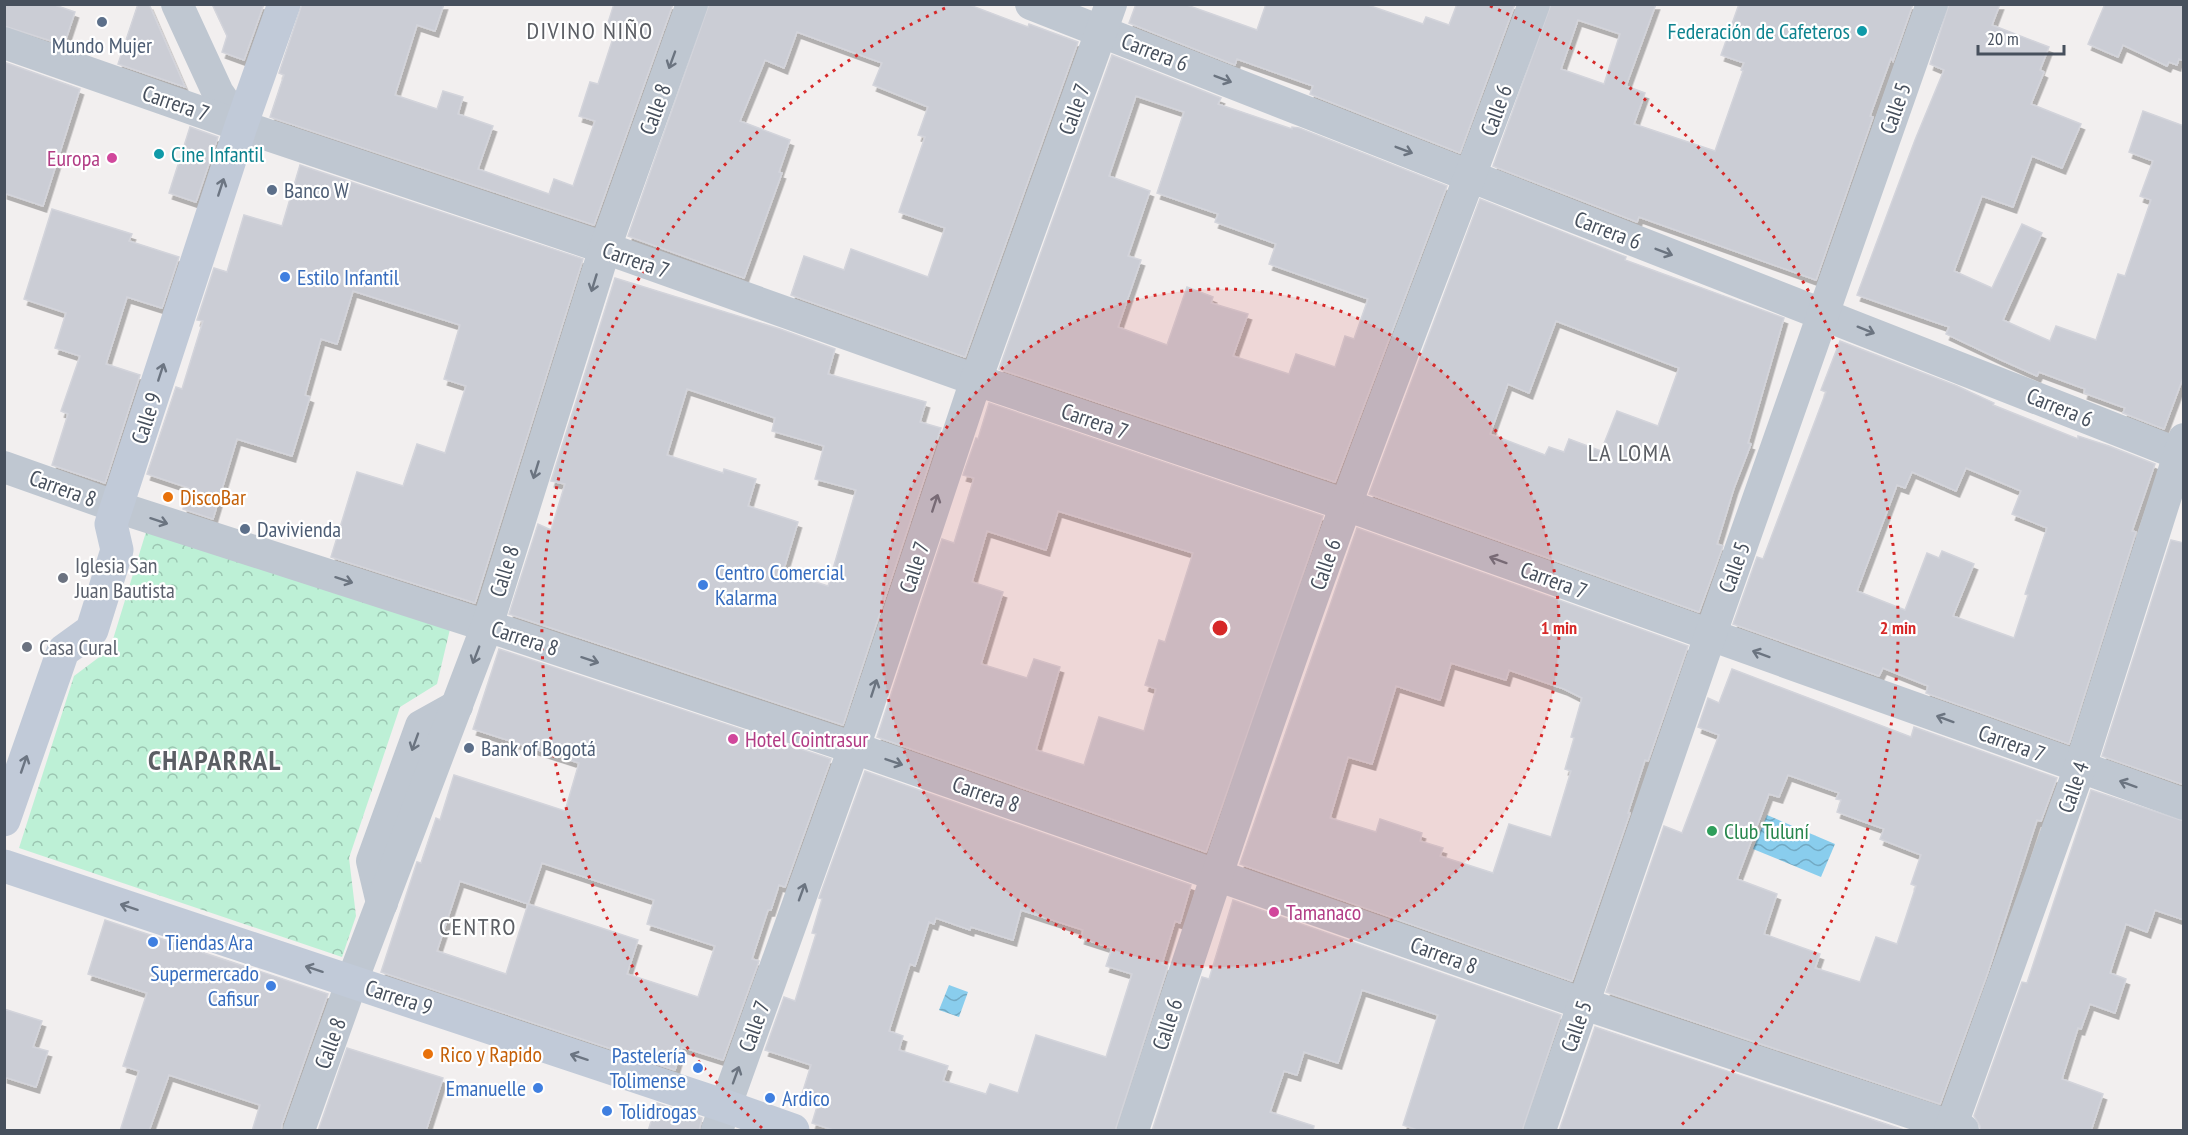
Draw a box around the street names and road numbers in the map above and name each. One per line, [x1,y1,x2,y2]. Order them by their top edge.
street label: Carrera 6 [1118,27,1192,77]
street label: Carrera 7 [139,79,213,127]
street label: Calle 5 [1873,79,1917,137]
street label: Calle 8 [633,80,677,138]
street label: Calle 7 [1052,80,1096,138]
street label: Calle 6 [1474,81,1518,139]
street label: Carrera 6 [1571,205,1645,255]
street label: Carrera 7 [599,236,673,284]
street label: Carrera 6 [2023,381,2097,433]
street label: Calle 9 [125,389,167,447]
street label: Carrera 7 [1058,397,1132,445]
street label: Carrera 8 [26,463,100,513]
street label: Calle 6 [1303,535,1347,593]
street label: Calle 7 [893,538,935,596]
street label: Calle 5 [1712,538,1756,596]
street label: Calle 8 [483,542,525,600]
street label: Carrera 7 [1517,555,1591,605]
street label: Carrera 8 [488,614,562,662]
street label: Carrera 7 [1975,718,2049,768]
street label: Calle 4 [2051,758,2095,816]
street label: Carrera 8 [949,770,1023,818]
street label: Carrera 8 [1407,930,1481,980]
street label: Carrera 9 [362,973,436,1021]
street label: Calle 6 [1146,995,1188,1053]
street label: Calle 7 [732,997,776,1055]
street label: Calle 5 [1554,997,1598,1055]
street label: Calle 8 [308,1014,352,1072]

